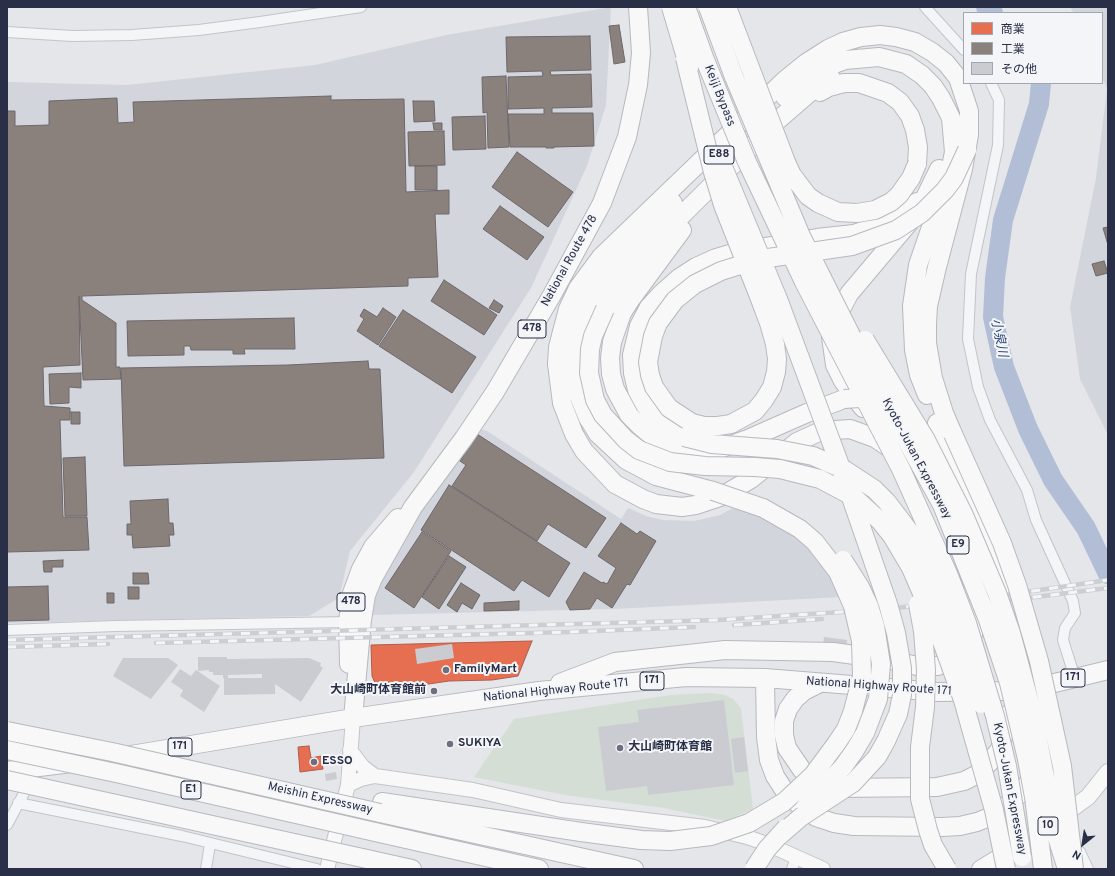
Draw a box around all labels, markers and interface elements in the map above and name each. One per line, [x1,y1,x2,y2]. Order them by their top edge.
legend [963,12,1103,84]
text: 商業 [1001,22,1025,38]
text: 工業 [1001,42,1025,58]
text: その他 [1001,62,1037,78]
street label: Keiji Bypass [700,63,738,129]
road number: E88 [704,146,734,164]
street label: National Route 478 [539,213,601,309]
water label: 小泉川 [986,317,1010,359]
road number: 478 [518,320,546,338]
street label: Kyoto-Jukan Expressway [878,396,954,522]
road number: E9 [947,536,969,554]
road number: 478 [337,593,365,611]
place label: FamilyMart [454,663,517,677]
marker: FamilyMart [441,665,451,675]
road number: 171 [1061,669,1085,687]
road number: 171 [640,672,664,690]
street label: National Highway Route 171 [806,675,952,699]
street label: National Highway Route 171 [482,676,630,706]
place label: 大山崎町体育館前 [330,684,426,698]
marker: 大山崎町体育館前 [429,686,439,696]
street label: Kyoto-Jukan Expressway [989,722,1029,856]
place label: SUKIYA [458,737,501,751]
road number: 171 [168,738,192,756]
marker: SUKIYA [445,739,455,749]
place label: 大山崎町体育館 [628,741,712,755]
marker: 大山崎町体育館 [615,743,625,753]
place label: ESSO [322,755,353,769]
marker: ESSO [309,757,319,767]
street label: Meishin Expressway [266,780,374,818]
road number: E1 [181,781,201,799]
road number: 10 [1038,817,1058,835]
north arrow [1063,824,1103,864]
text: N [1070,846,1084,862]

